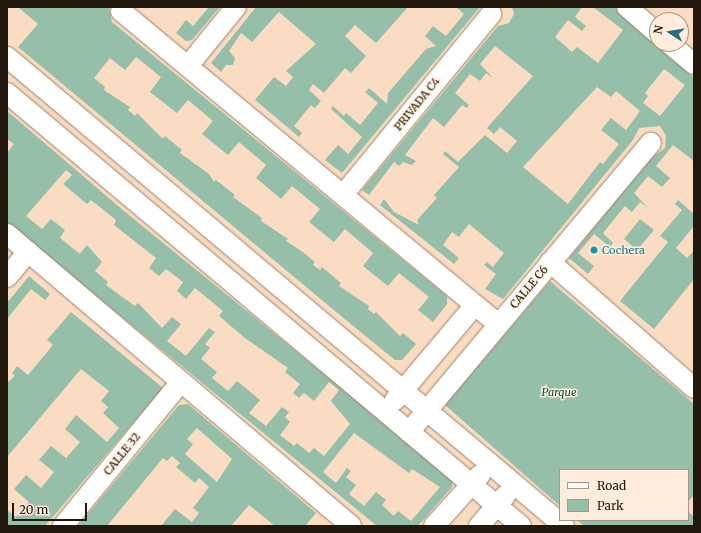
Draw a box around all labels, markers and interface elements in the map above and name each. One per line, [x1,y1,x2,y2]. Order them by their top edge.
north arrow [649,12,689,52]
text: N [650,24,666,35]
street label: PRIVADA C4 [391,75,443,133]
place label: Cochera [602,243,645,257]
marker: Cochera [589,245,599,255]
street label: CALLE C6 [507,263,551,311]
park label: Parque [541,385,577,399]
street label: CALLE 32 [101,430,143,478]
legend [559,469,689,521]
text: Road [597,478,626,493]
scale bar [14,495,89,521]
text: Park [597,498,624,513]
text: 20 m [19,502,48,517]

